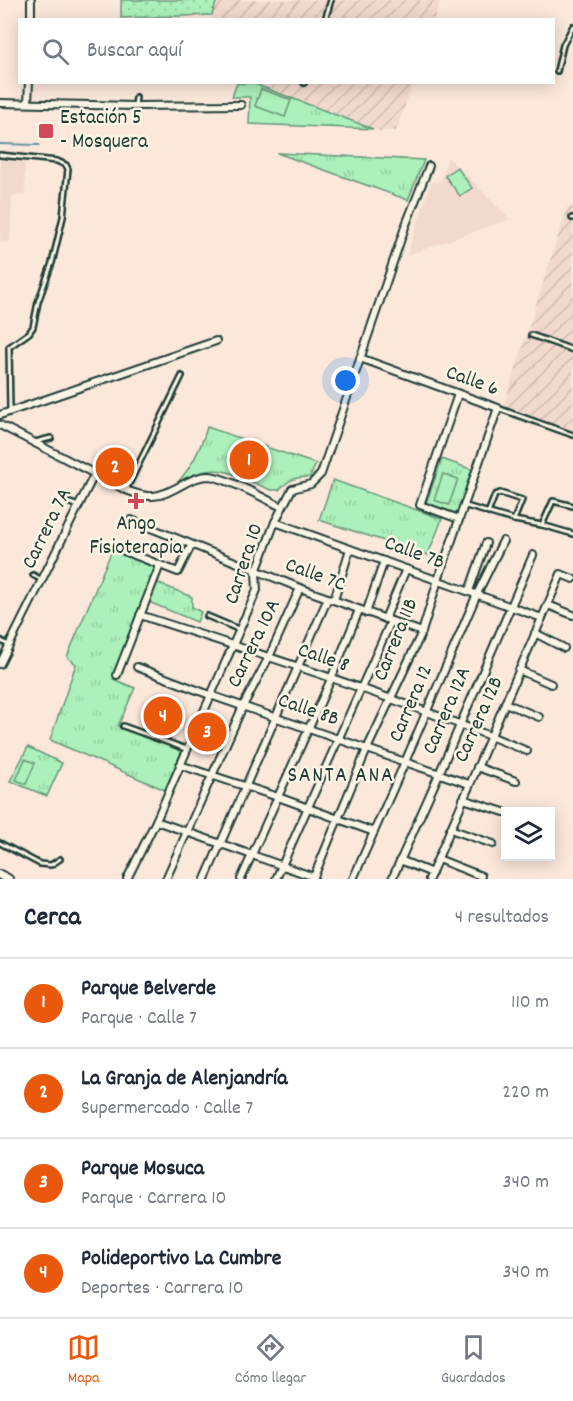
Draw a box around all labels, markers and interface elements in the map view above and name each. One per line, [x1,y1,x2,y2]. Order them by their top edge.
search box [18,18,555,84]
icon: search [39,35,72,68]
text: Buscar aquí [87,36,182,67]
place label: Estación 5 - Mosquera [60,104,149,158]
marker: Estación 5 - Mosquera [37,122,55,140]
street label: Calle 6 [441,359,503,405]
your location [331,366,360,395]
pin: 1 [230,438,268,482]
pin: 2 [96,444,134,490]
street label: Carrera 7A [15,483,81,575]
marker: Ango Fisioterapia [127,492,145,510]
place label: Ango Fisioterapia [89,510,184,564]
street label: Carrera 10 [218,520,272,608]
street label: Calle 7B [380,529,448,579]
street label: Calle 7C [280,551,350,601]
street label: Carrera 11B [367,594,427,686]
street label: Carrera 10A [221,595,289,693]
street label: Calle 8 [293,636,353,682]
street label: Carrera 12 [382,661,442,747]
street label: Carrera 12A [416,662,480,760]
street label: Carrera 12B [448,672,512,768]
street label: Calle 8B [273,687,343,735]
pin: 4 [144,694,182,738]
pin: 3 [188,710,226,754]
district label: SANTA ANA [288,761,394,792]
map controls [501,807,555,861]
button: layers [501,807,555,861]
text: Cerca [24,900,81,937]
text: 4 resultados [455,904,549,932]
text: Parque Belverde [81,974,216,1005]
text: 1 [41,989,46,1017]
text: 110 m [511,989,549,1017]
text: Parque · Calle 7 [81,1005,197,1033]
text: La Granja de Alenjandría [81,1064,287,1095]
text: 2 [39,1079,48,1107]
text: 220 m [502,1079,549,1107]
text: Supermercado · Calle 7 [81,1095,253,1123]
text: Parque Mosuca [81,1154,204,1185]
text: 3 [39,1169,48,1197]
text: 340 m [503,1169,549,1197]
text: Parque · Carrera 10 [81,1185,227,1213]
text: Polideportivo La Cumbre [81,1244,281,1275]
text: 4 [39,1259,48,1287]
text: 340 m [503,1259,549,1287]
text: Deportes · Carrera 10 [81,1275,244,1303]
tab: Mapa [67,1331,100,1390]
tab: Cómo llegar [235,1331,307,1390]
tab: Guardados [441,1331,506,1390]

